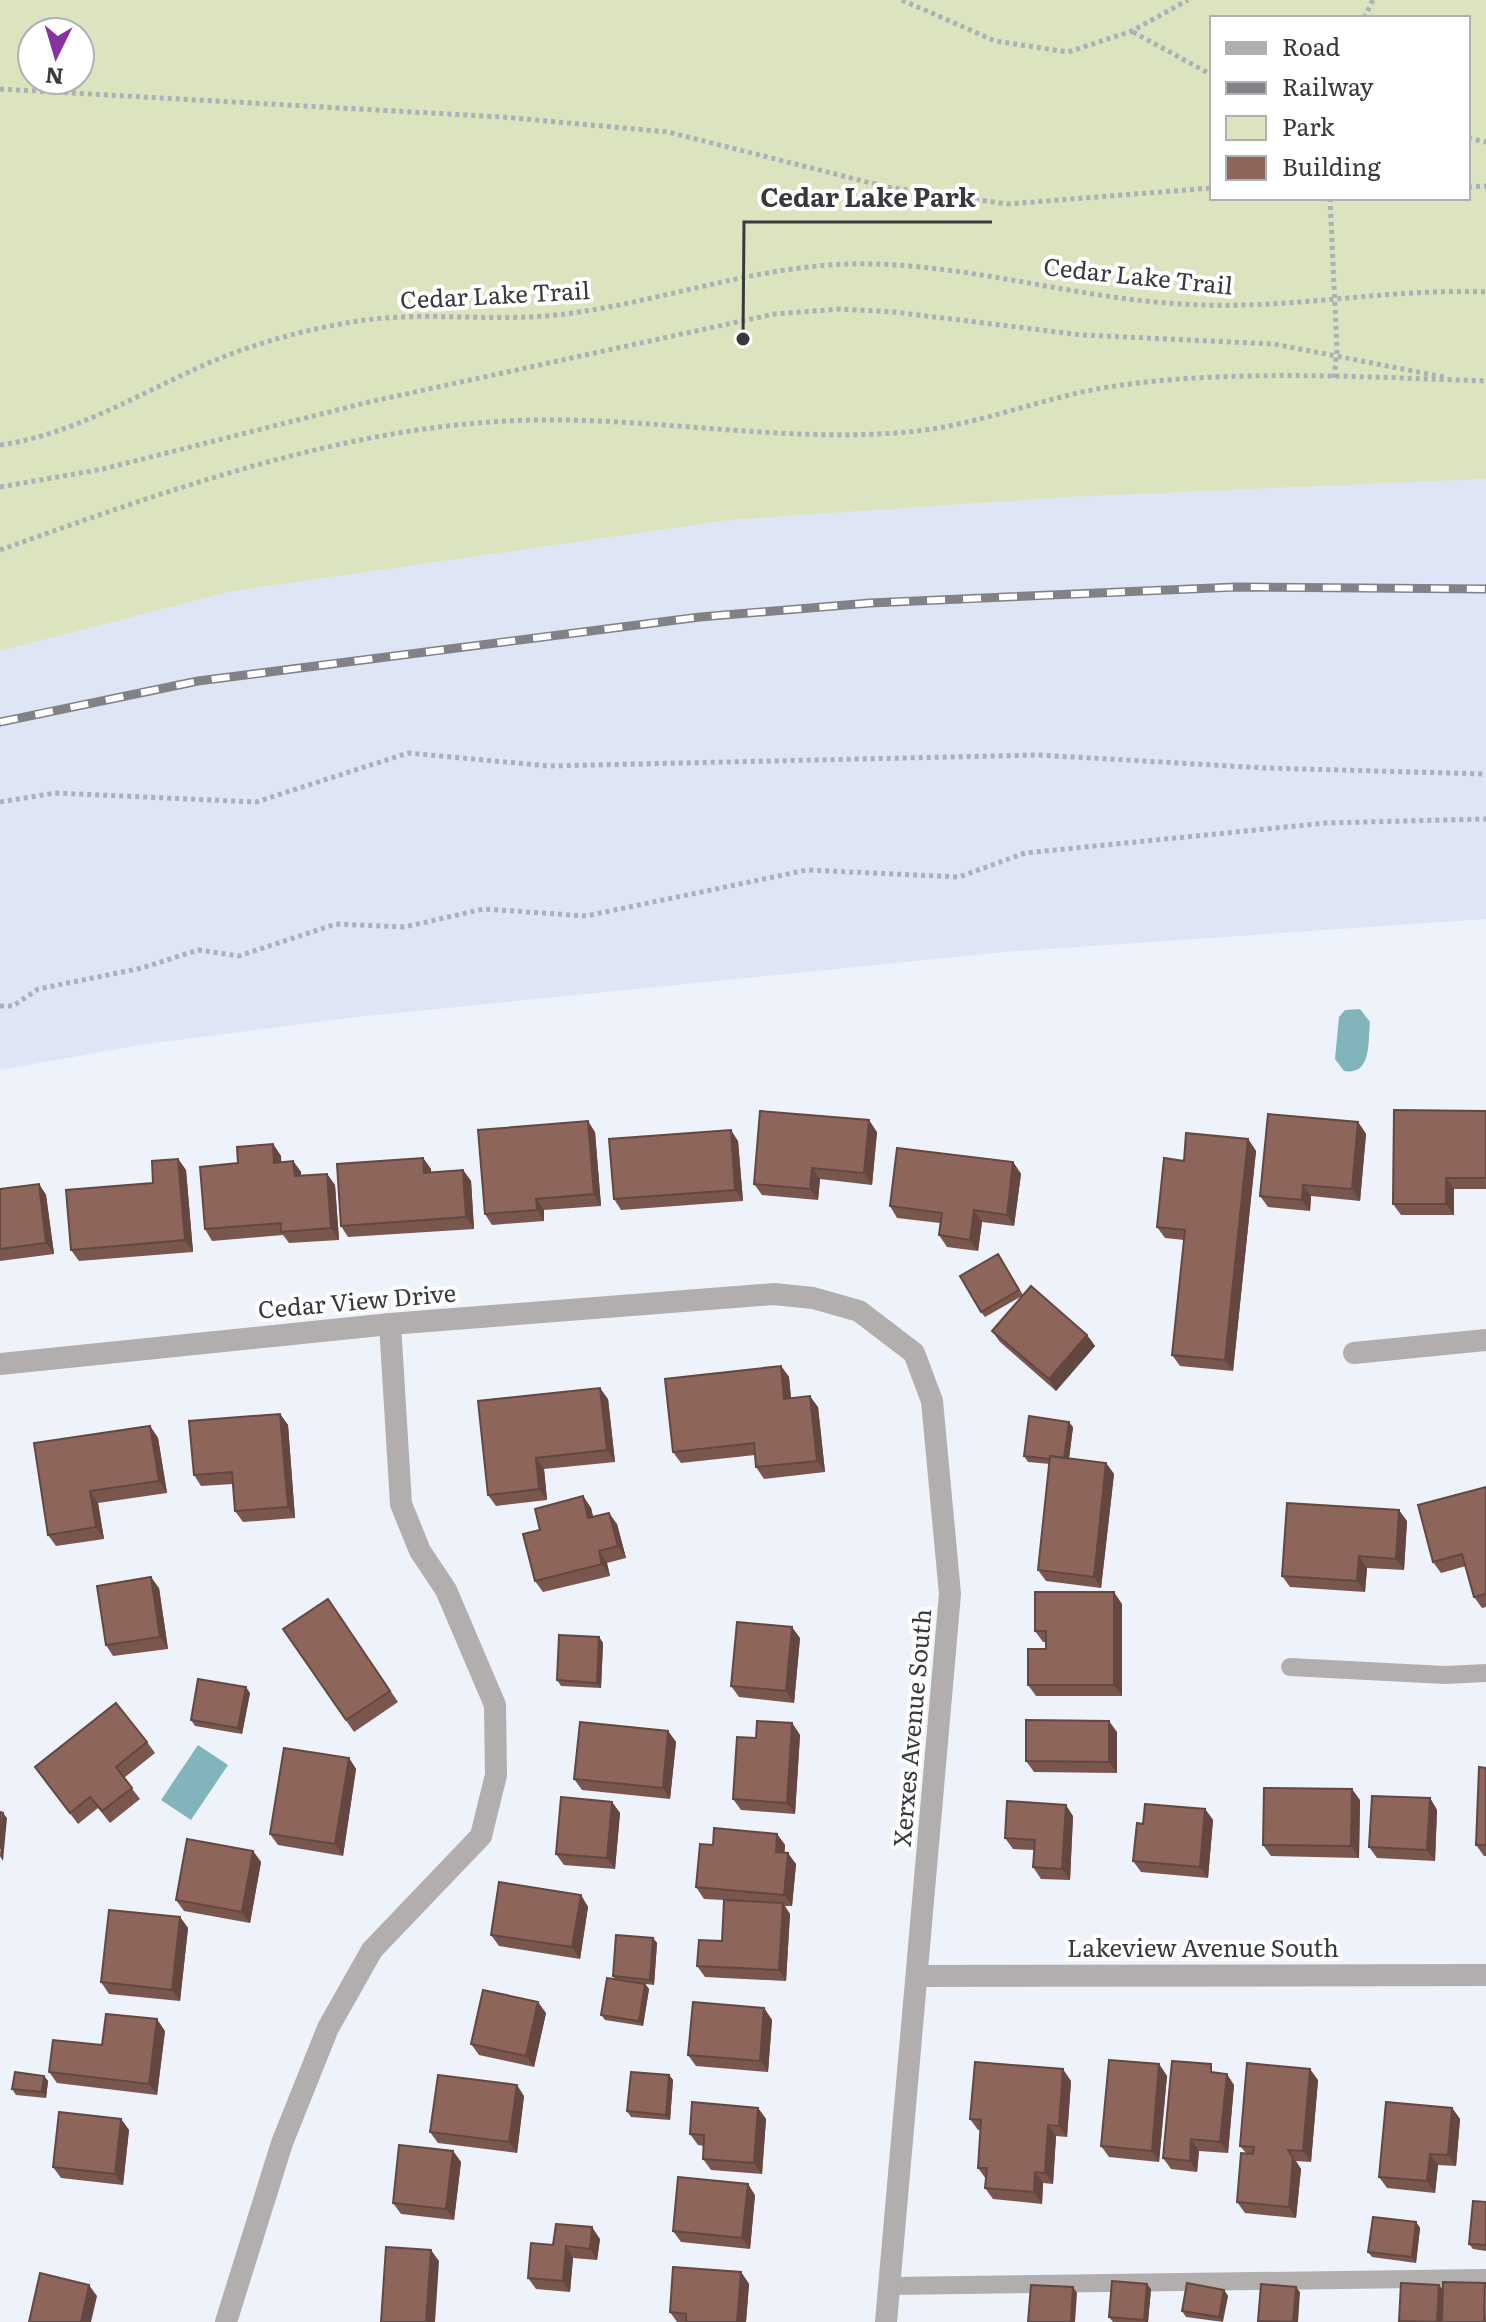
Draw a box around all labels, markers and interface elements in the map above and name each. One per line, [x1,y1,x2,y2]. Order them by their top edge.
north arrow [16,16,96,96]
legend [1210,16,1470,200]
text: Road [1282,28,1341,63]
text: N [43,60,65,95]
text: Railway [1282,68,1374,103]
text: Park [1282,108,1335,143]
text: Building [1282,148,1381,183]
callout: Cedar Lake Park [744,172,992,222]
text: Cedar Lake Park [760,176,976,215]
street label: Cedar Lake Trail [1042,247,1235,302]
street label: Cedar Lake Trail [399,271,591,316]
street label: Cedar View Drive [256,1273,457,1326]
street label: Xerxes Avenue South [883,1607,938,1848]
street label: Lakeview Avenue South [1067,1929,1339,1964]

